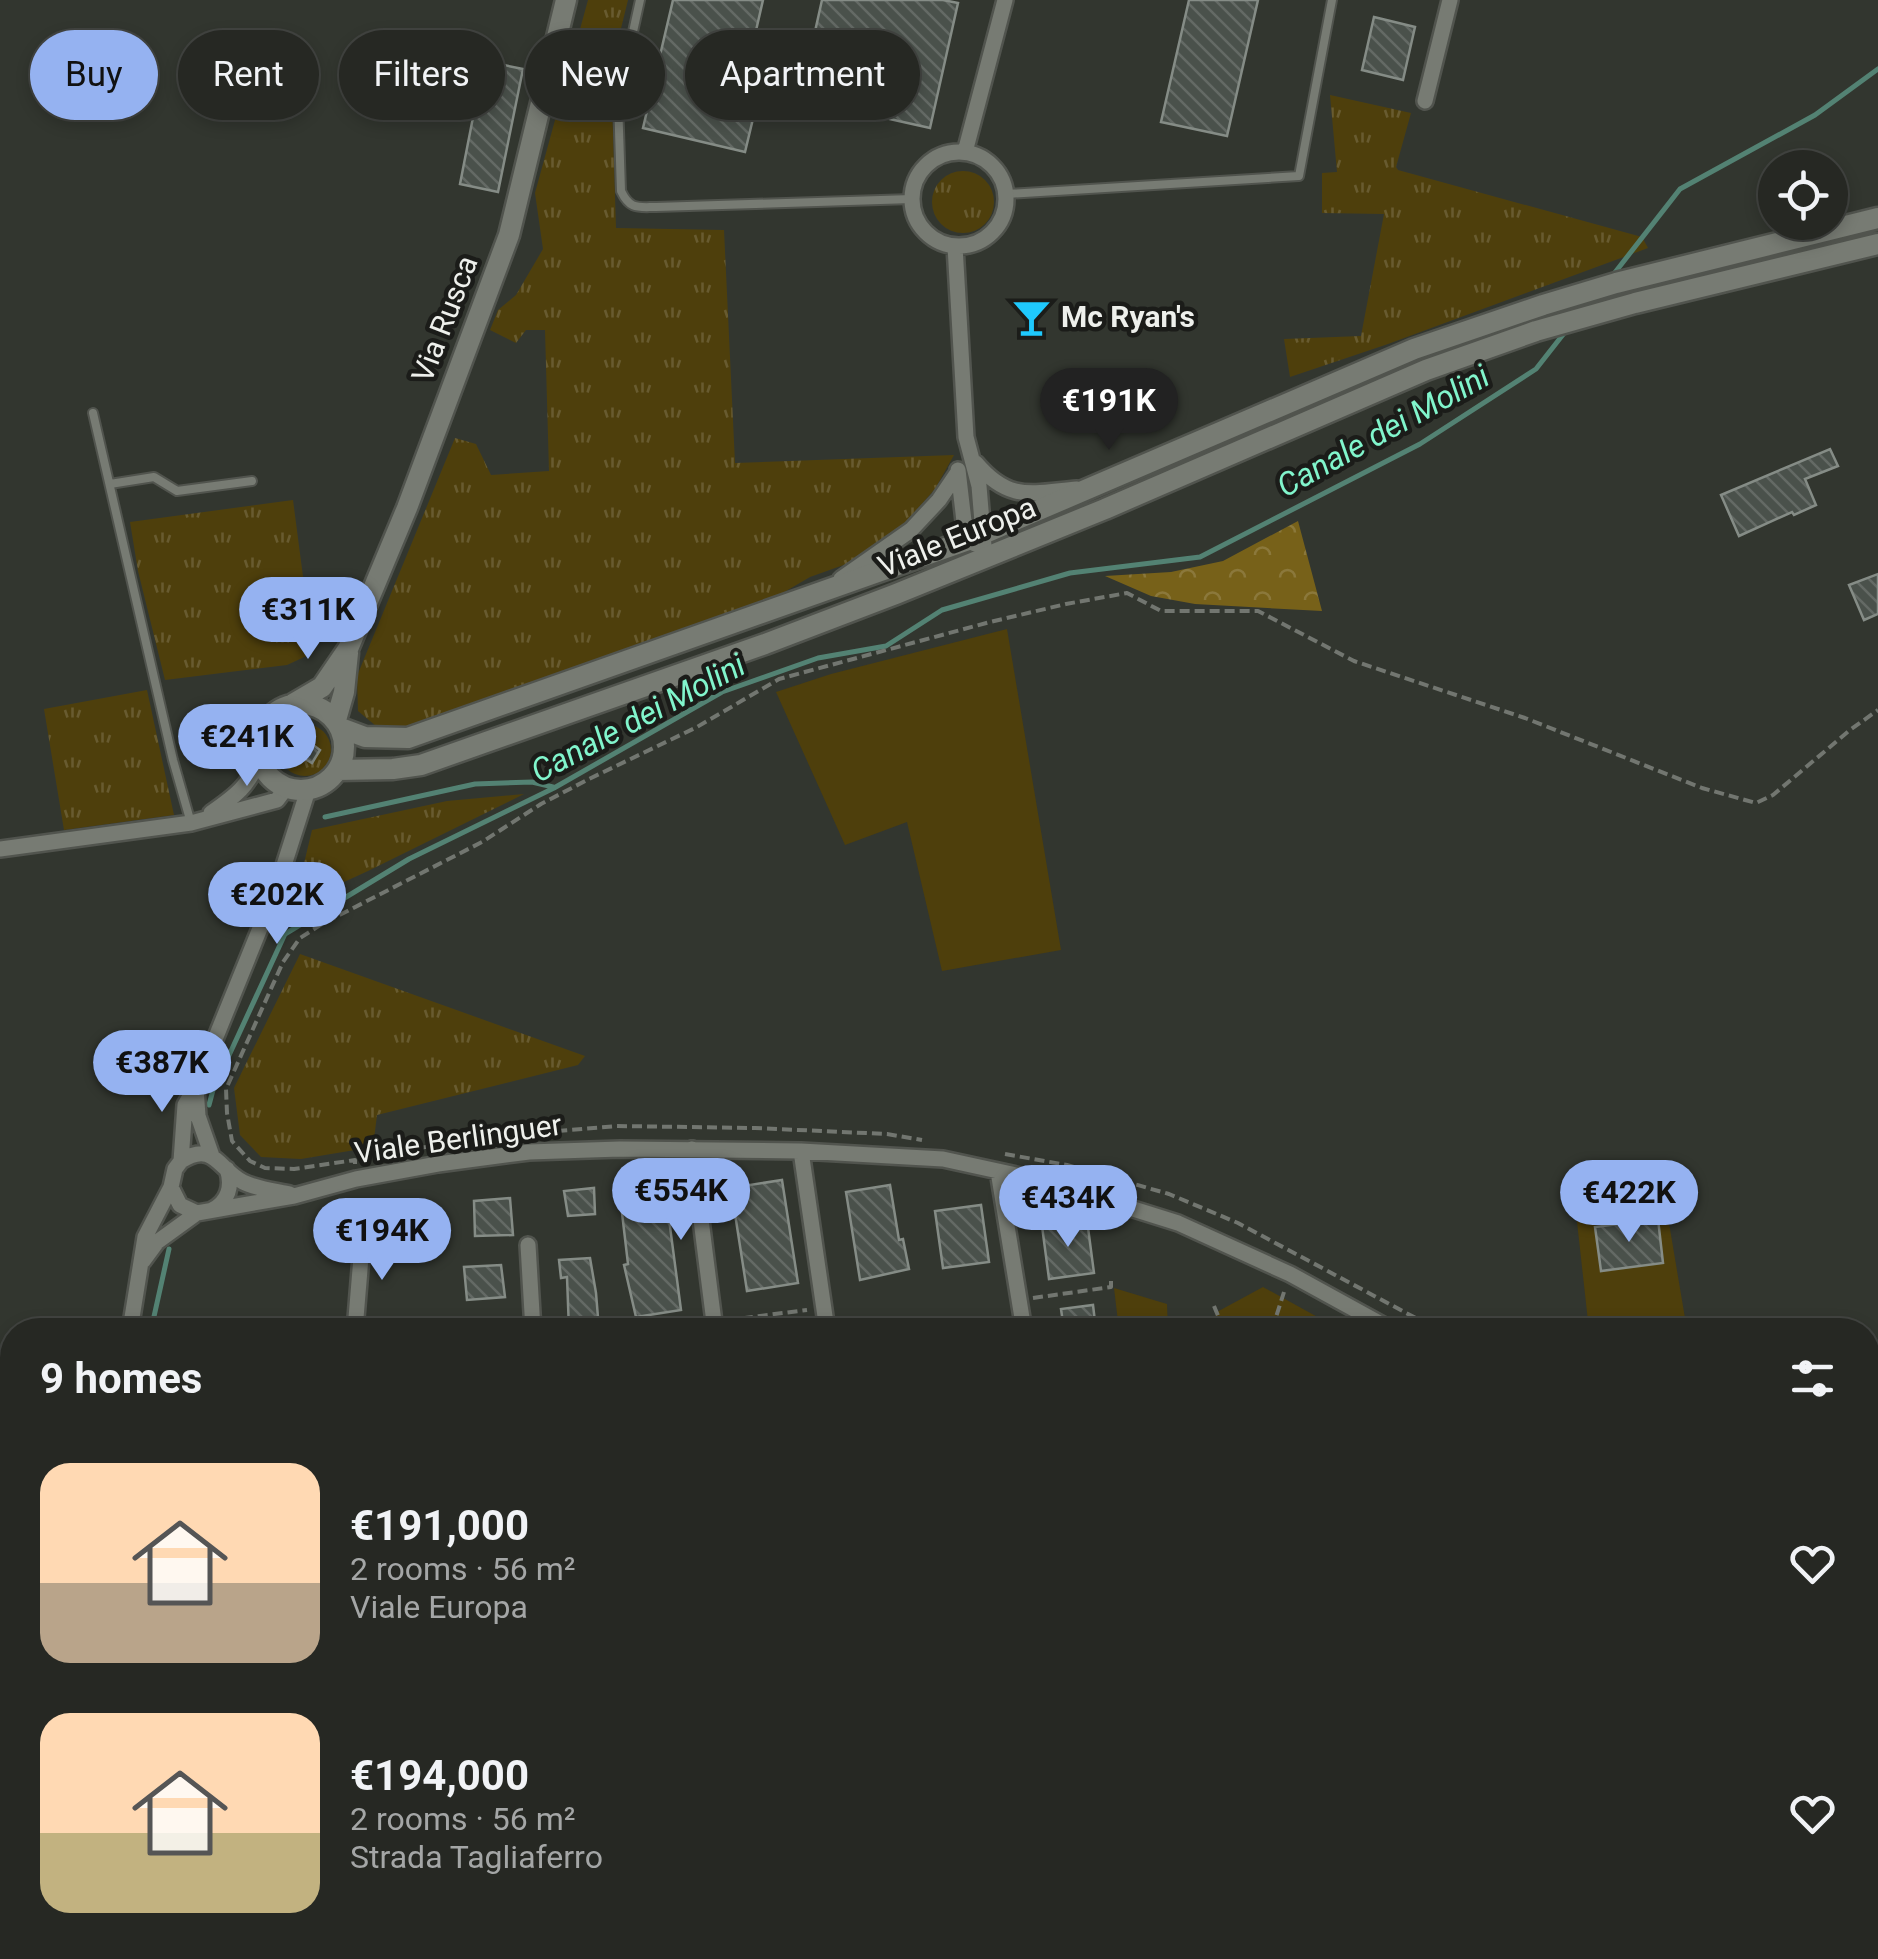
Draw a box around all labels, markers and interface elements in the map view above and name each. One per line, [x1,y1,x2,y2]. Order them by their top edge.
chip: Buy [30,30,158,120]
chip: Rent [178,30,319,120]
chip: Filters [339,30,505,120]
chip: New [525,30,665,120]
chip: Apartment [685,30,920,120]
map controls [1758,150,1848,240]
button: locate [1758,150,1848,240]
street label: Via Rusca [404,251,485,387]
bar icon: Mc Ryan's [1010,296,1052,338]
place label: Mc Ryan's [1061,299,1195,334]
water label: Canale dei Molini [1270,357,1496,505]
pin: €191K [1039,368,1179,453]
text: €191K [1062,381,1156,419]
street label: Viale Europa [873,489,1041,584]
pin: €311K [238,577,378,662]
text: €311K [261,590,355,628]
water label: Canale dei Molini [524,645,752,790]
pin: €241K [177,704,317,789]
text: €241K [200,717,294,755]
pin: €202K [207,862,347,947]
text: €202K [230,875,324,913]
pin: €387K [92,1030,232,1115]
text: €387K [115,1043,209,1081]
street label: Viale Berlinguer [352,1107,564,1170]
pin: €554K [611,1158,751,1243]
pin: €422K [1559,1160,1699,1245]
pin: €434K [998,1165,1138,1250]
text: €554K [634,1171,728,1209]
text: €422K [1582,1173,1676,1211]
text: €434K [1021,1178,1115,1216]
pin: €194K [312,1198,452,1283]
text: €194K [335,1211,429,1249]
icon: filters [1785,1351,1840,1406]
text: 9 homes [40,1354,202,1403]
text: €191,000 [350,1501,529,1550]
icon: home [120,1503,240,1623]
icon: heart [1785,1536,1840,1591]
text: 2 rooms · 56 m² [350,1550,575,1588]
text: Viale Europa [350,1588,528,1626]
text: €194,000 [350,1751,529,1800]
icon: home [120,1753,240,1873]
icon: heart [1785,1786,1840,1841]
text: 2 rooms · 56 m² [350,1800,575,1838]
text: Strada Tagliaferro [350,1838,603,1876]

